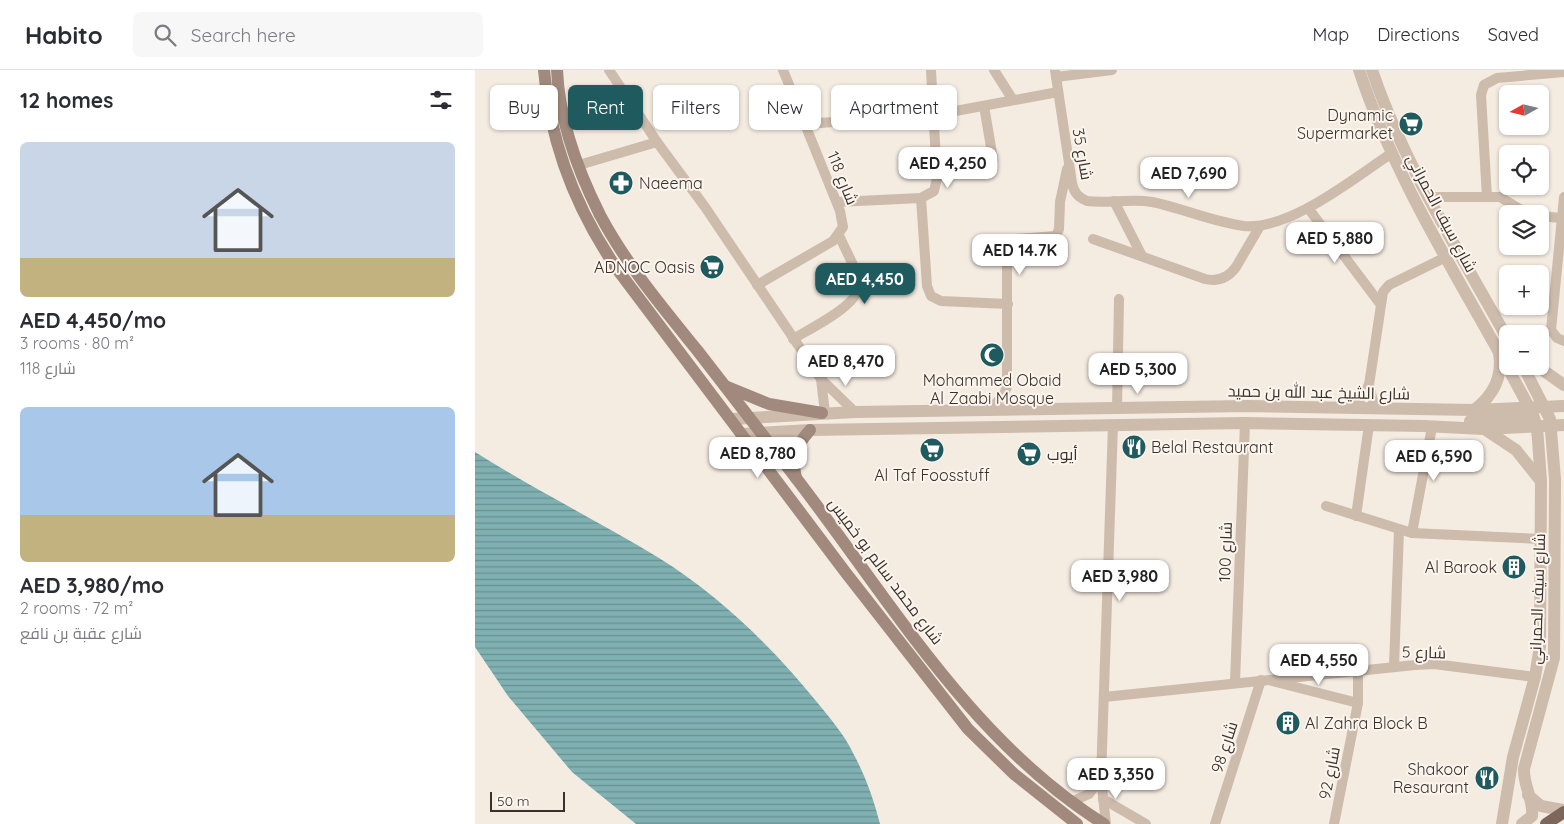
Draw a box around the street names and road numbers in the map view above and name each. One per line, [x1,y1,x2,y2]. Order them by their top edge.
street label: شارع 35 [1067,126,1097,182]
street label: شارع 118 [821,148,863,208]
street label: شارع سيف الحمراني [1399,150,1482,278]
street label: شارع الشيخ عبد الله بن حميد [1228,380,1410,406]
street label: شارع محمد سالم بو خميس [823,494,948,649]
street label: شارع 100 [1214,521,1238,583]
street label: شارع سيف الحمراني [1525,533,1553,665]
street label: شارع 5 [1402,642,1446,664]
street label: شارع 98 [1206,719,1244,776]
street label: شارع 92 [1314,745,1346,801]

